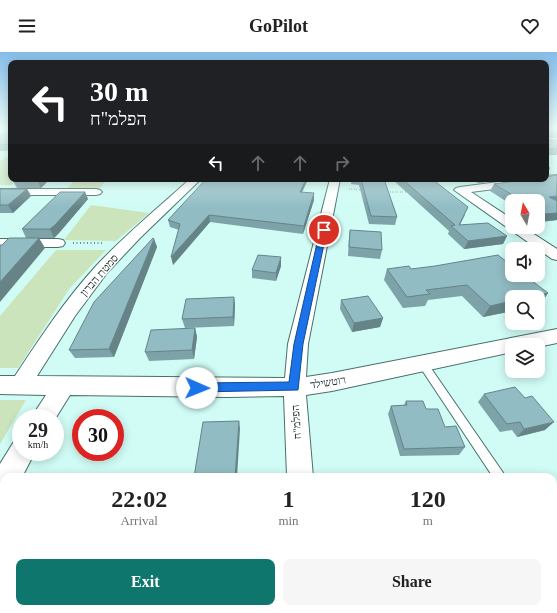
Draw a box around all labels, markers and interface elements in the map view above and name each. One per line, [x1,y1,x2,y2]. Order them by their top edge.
icon: menu [16,15,38,37]
icon: heart [519,15,541,37]
text: GoPilot [249,16,308,36]
icon: left [24,76,76,128]
text: 30 m [90,76,148,107]
text: הפלמ"ח [90,109,147,129]
icon: left [205,152,227,174]
icon: ahead [247,152,269,174]
icon: ahead [289,152,311,174]
icon: right [331,152,353,174]
north arrow [505,194,545,234]
map controls [505,194,545,378]
pin [307,213,341,247]
icon: arrive [313,219,335,241]
button: sound [505,242,545,282]
street label: סמטת הברון [78,252,120,298]
button: search [505,290,545,330]
button: layers [505,338,545,378]
position arrow [176,367,218,409]
street label: רוטשילד [309,373,347,391]
street label: הפלמ"ח [289,404,303,440]
speed limit sign: 30 [72,409,124,461]
text: 29 [28,419,48,441]
text: km/h [28,439,48,450]
text: 22:02 [111,486,167,512]
text: 1 [282,486,294,512]
text: 120 [410,486,446,512]
text: Arrival [120,513,158,528]
text: min [278,513,299,528]
text: m [423,513,433,528]
button: Exit [16,559,275,605]
button: Share [283,559,541,605]

